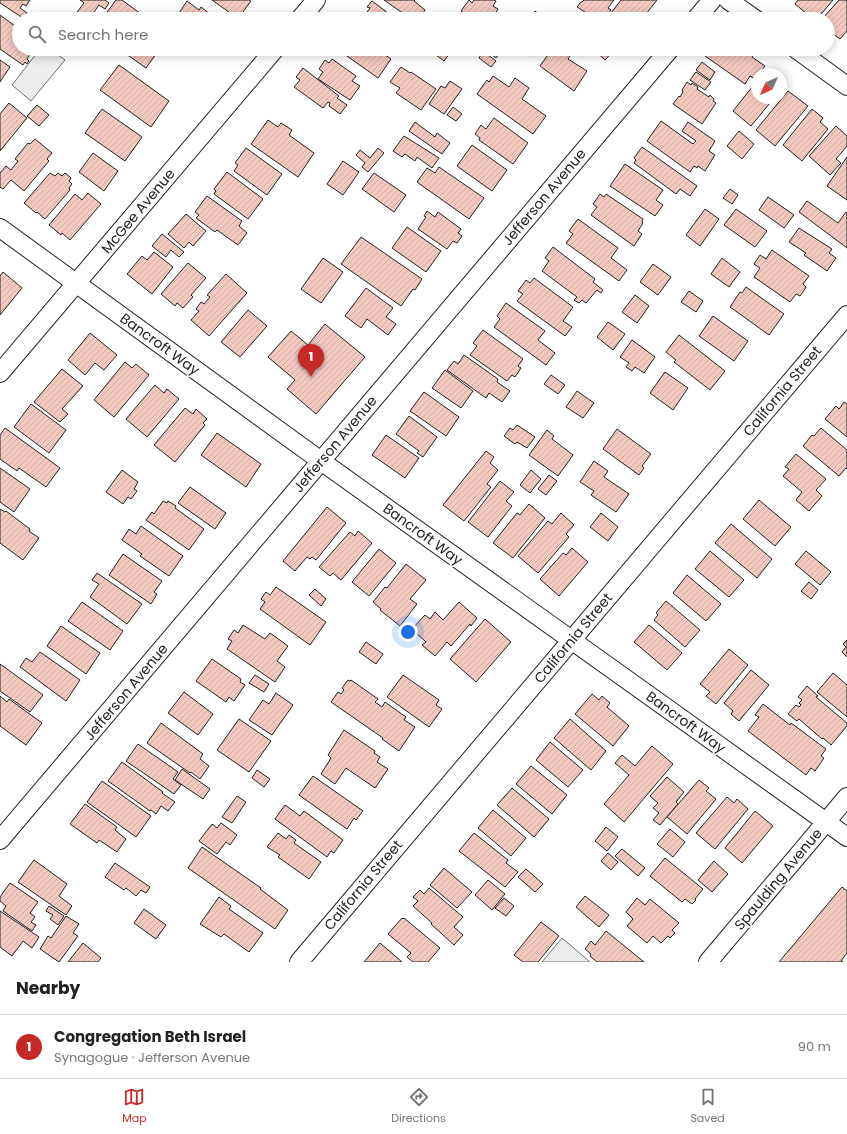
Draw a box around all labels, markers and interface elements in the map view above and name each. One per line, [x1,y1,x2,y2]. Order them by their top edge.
search box [12,12,835,56]
icon: search [26,23,48,45]
text: Search here [58,24,148,45]
north arrow [751,68,787,104]
street label: Jefferson Avenue [498,144,591,250]
street label: McGee Avenue [97,164,180,258]
street label: Bancroft Way [116,308,204,380]
street label: California Street [738,341,826,441]
pin: 1 [298,344,324,377]
street label: Jefferson Avenue [289,391,382,497]
street label: Bancroft Way [379,498,467,570]
street label: California Street [529,588,617,688]
your location [398,622,418,642]
street label: Jefferson Avenue [80,639,173,745]
street label: Bancroft Way [642,686,730,758]
street label: Spaulding Avenue [729,824,827,934]
street label: California Street [319,835,407,935]
text: Nearby [16,976,80,1000]
text: Congregation Beth Israel [54,1026,246,1047]
text: 1 [27,1037,31,1056]
text: 90 m [798,1037,831,1056]
text: Synagogue · Jefferson Avenue [54,1048,250,1067]
tab: Map [122,1086,147,1127]
tab: Directions [391,1086,446,1127]
tab: Saved [690,1086,725,1127]

